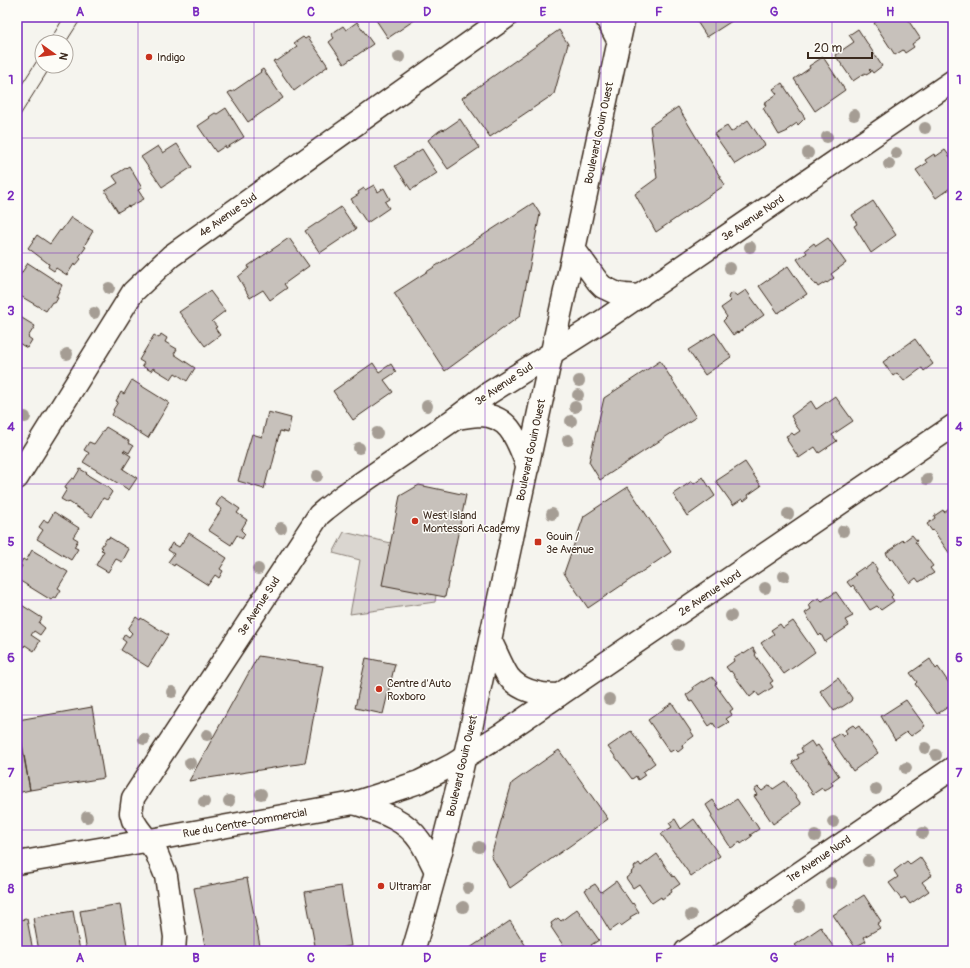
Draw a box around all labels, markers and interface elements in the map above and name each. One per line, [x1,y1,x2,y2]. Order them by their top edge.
text: A [76,4,85,20]
text: B [192,4,200,20]
text: C [307,4,315,20]
text: D [423,4,431,20]
text: E [540,4,547,20]
text: F [655,4,663,20]
text: G [770,4,779,20]
text: H [886,4,894,20]
north arrow [34,34,74,74]
scale bar [808,34,872,60]
text: 20 m [814,41,843,56]
text: N [56,51,70,62]
place label: Indigo [157,51,185,64]
marker: Indigo [144,52,154,62]
text: 1 [8,72,14,88]
text: 1 [956,72,962,88]
street label: Boulevard Gouin Ouest [582,80,616,185]
text: 2 [7,188,15,204]
text: 2 [955,188,963,204]
street label: 4e Avenue Sud [197,190,259,240]
street label: 3e Avenue Nord [719,192,787,244]
text: 3 [7,303,15,319]
text: 3 [955,303,963,319]
street label: 3e Avenue Sud [472,360,536,408]
street label: Boulevard Gouin Ouest [514,397,548,502]
text: 4 [7,419,15,435]
text: 4 [955,419,963,435]
place label: West Island Montessori Academy [423,509,520,535]
marker: West Island Montessori Academy [410,516,420,526]
place label: Gouin / 3e Avenue [546,530,594,556]
text: 5 [7,534,15,550]
text: 5 [955,534,963,550]
marker: Gouin / 3e Avenue [533,537,543,547]
street label: 2e Avenue Nord [676,567,744,619]
street label: 3e Avenue Sud [235,574,283,638]
text: 6 [7,650,15,666]
text: 6 [955,650,963,666]
place label: Centre d'Auto Roxboro [387,677,451,703]
marker: Centre d'Auto Roxboro [374,684,384,694]
street label: Boulevard Gouin Ouest [444,713,480,818]
text: 7 [8,765,15,781]
text: 7 [956,765,963,781]
street label: Rue du Centre-Commercial [182,806,308,840]
street label: 1re Avenue Nord [784,833,854,885]
place label: Ultramar [389,880,431,893]
text: 8 [8,881,15,897]
marker: Ultramar [376,881,386,891]
text: 8 [956,881,963,897]
text: A [76,950,85,966]
text: B [192,950,200,966]
text: C [307,950,315,966]
text: D [423,950,431,966]
text: E [540,950,547,966]
text: F [655,950,663,966]
text: G [770,950,779,966]
text: H [886,950,894,966]

